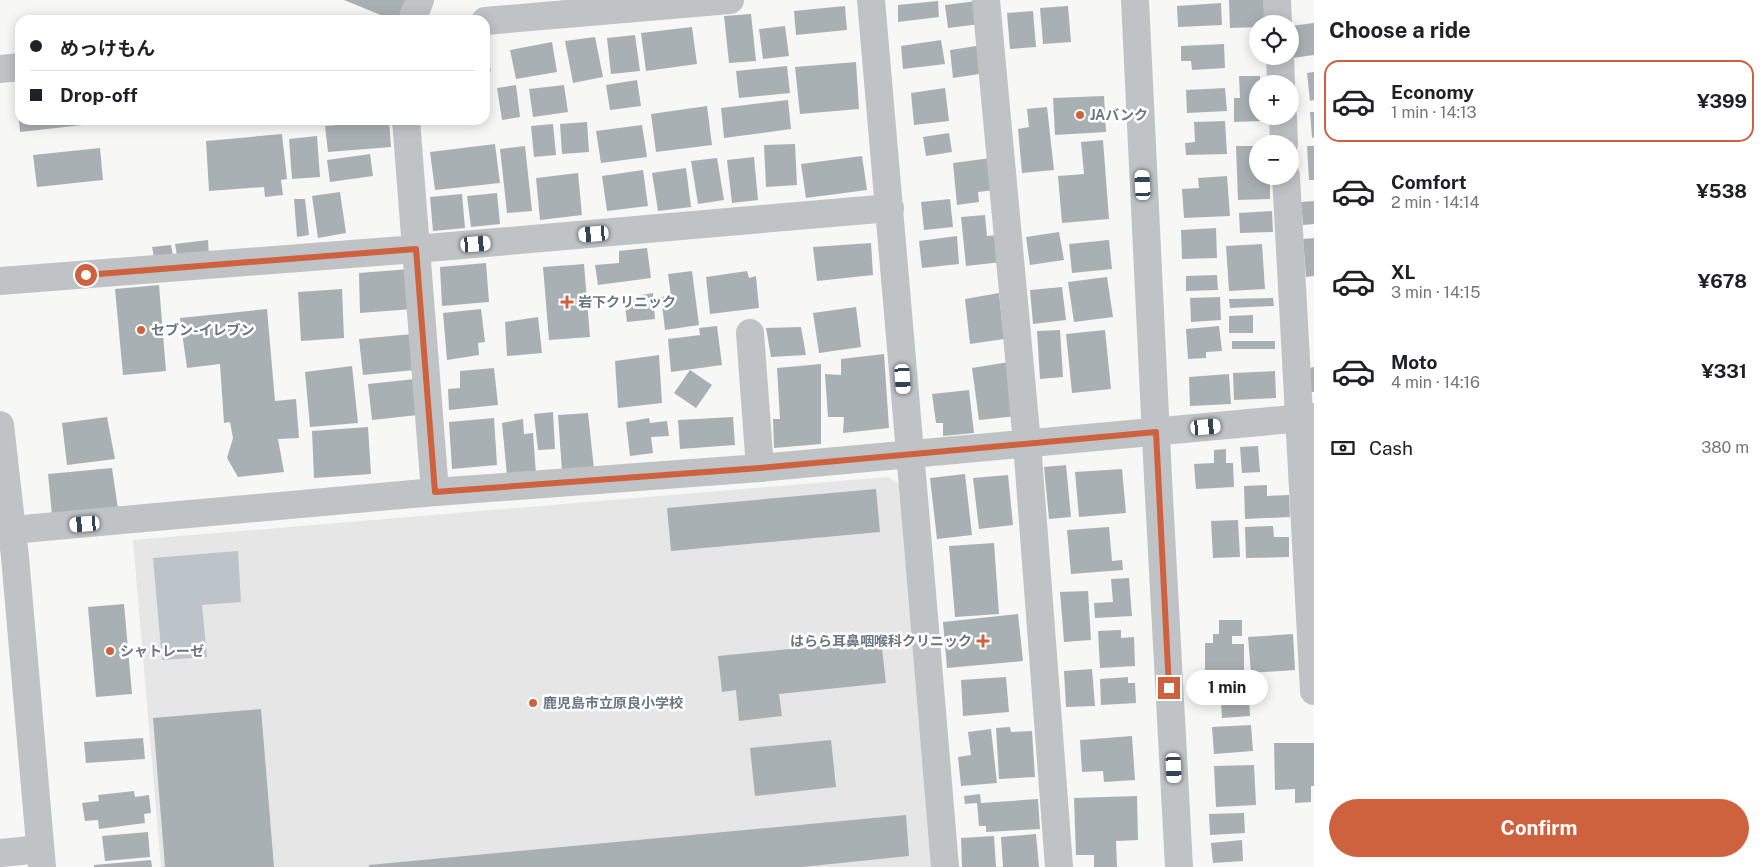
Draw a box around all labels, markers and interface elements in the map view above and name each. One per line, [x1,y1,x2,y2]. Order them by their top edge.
map controls [1249,15,1299,185]
button: locate [1249,15,1299,65]
text: Choose a ride [1329,17,1471,43]
text: めっけもん [60,37,155,59]
button: + [1249,75,1299,125]
icon: car [1331,79,1376,124]
text: Economy [1391,81,1474,103]
text: Drop-off [60,84,137,106]
text: ¥399 [1697,90,1747,112]
text: 1 min · 14:13 [1391,103,1477,122]
place label: JAバンク [1090,107,1148,123]
marker: JAバンク [1074,109,1086,121]
button: − [1249,135,1299,185]
icon: car [1331,169,1376,214]
car [1134,170,1151,200]
text: Comfort [1391,171,1467,193]
text: ¥538 [1696,180,1747,202]
text: 2 min · 14:14 [1391,193,1480,212]
car [578,225,609,243]
car [460,235,491,253]
icon: car [1331,259,1376,304]
text: XL [1391,261,1416,283]
route start [75,264,97,286]
text: ¥678 [1698,270,1747,292]
text: 3 min · 14:15 [1391,283,1480,302]
place label: 岩下クリニック [578,294,676,310]
marker: 岩下クリニック [560,295,574,309]
place label: セブン-イレブン [151,322,255,338]
marker: セブン-イレブン [135,324,147,336]
icon: car [1331,349,1376,394]
text: Moto [1391,351,1437,373]
text: ¥331 [1701,360,1747,382]
car [894,364,911,394]
text: 4 min · 14:16 [1391,373,1480,392]
car [1190,418,1221,436]
icon: cash [1329,434,1357,462]
text: Cash [1369,437,1413,459]
text: 380 m [1701,438,1749,457]
car [69,515,100,533]
place label: はらら耳鼻咽喉科クリニック [790,633,972,649]
marker: はらら耳鼻咽喉科クリニック [976,634,990,648]
place label: シャトレーゼ [120,643,204,659]
marker: シャトレーゼ [104,645,116,657]
callout: 1 min [1186,670,1269,706]
route end [1158,677,1180,699]
text: 1 min [1208,678,1246,697]
place label: 鹿児島市立原良小学校 [543,695,683,711]
marker: 鹿児島市立原良小学校 [527,697,539,709]
car [1165,753,1182,783]
button: Confirm [1329,799,1749,857]

